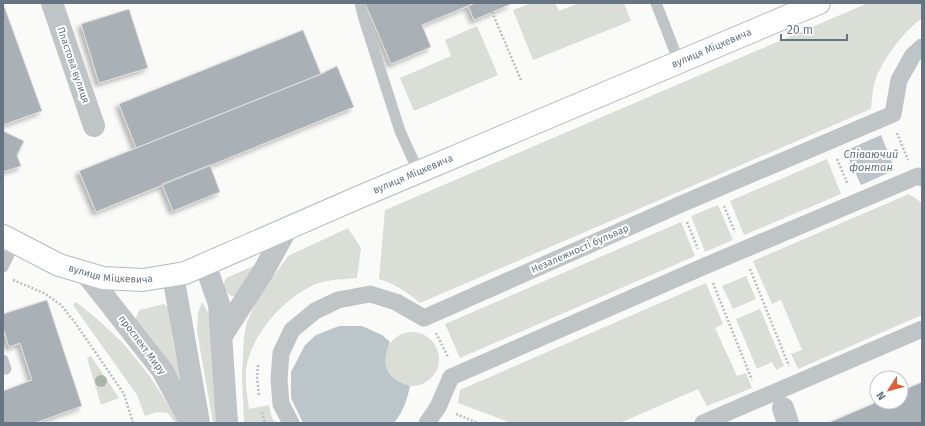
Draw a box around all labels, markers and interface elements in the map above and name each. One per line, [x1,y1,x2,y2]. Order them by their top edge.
scale bar [781,16,847,42]
text: 20 m [787,23,813,37]
street label: Пластова вулиця [54,25,92,105]
street label: вулиця Міцкевича [670,26,753,71]
water label: Співаючий фонтан [844,148,898,174]
street label: вулиця Міцкевича [371,152,455,197]
street label: Незалежності бульвар [529,221,631,276]
street label: вулиця Міцкевича [67,262,154,286]
street label: проспект Миру [116,313,168,377]
north arrow [869,370,909,410]
text: N [874,389,889,402]

